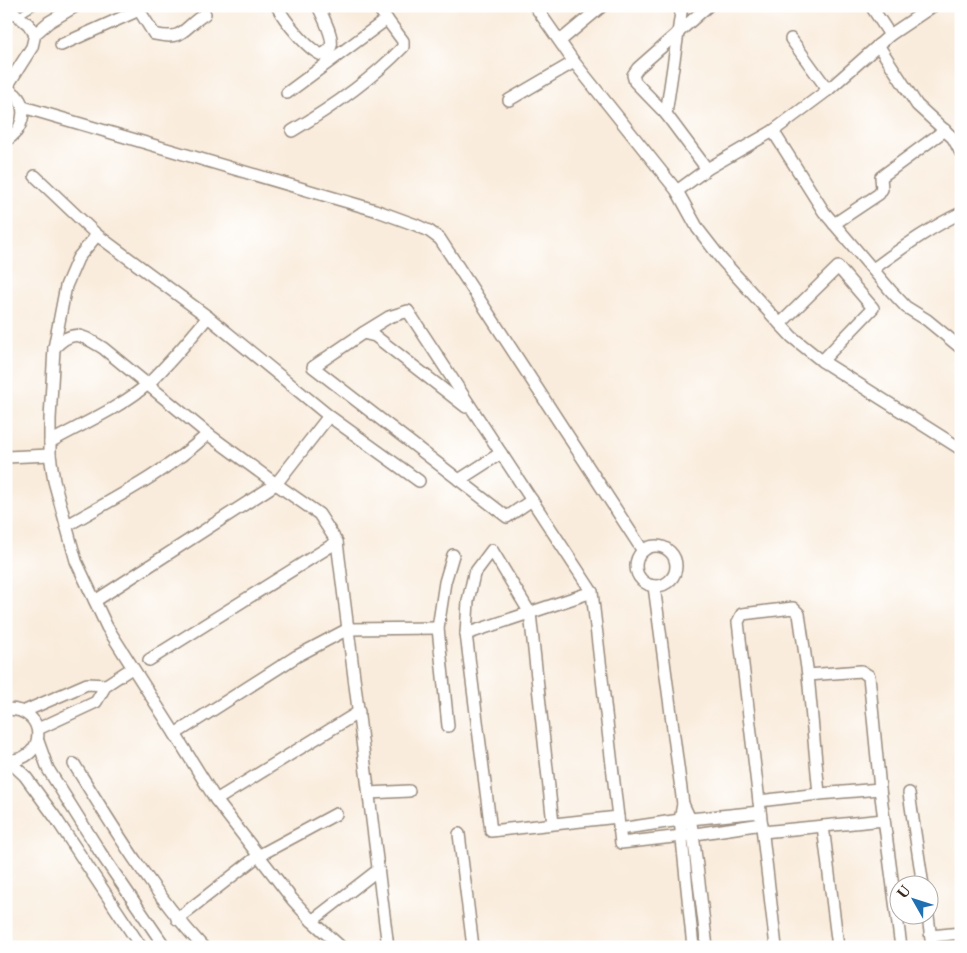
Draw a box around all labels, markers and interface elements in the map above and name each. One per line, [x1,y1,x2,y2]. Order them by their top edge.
north arrow [890,876,940,926]
text: U [893,881,915,902]

